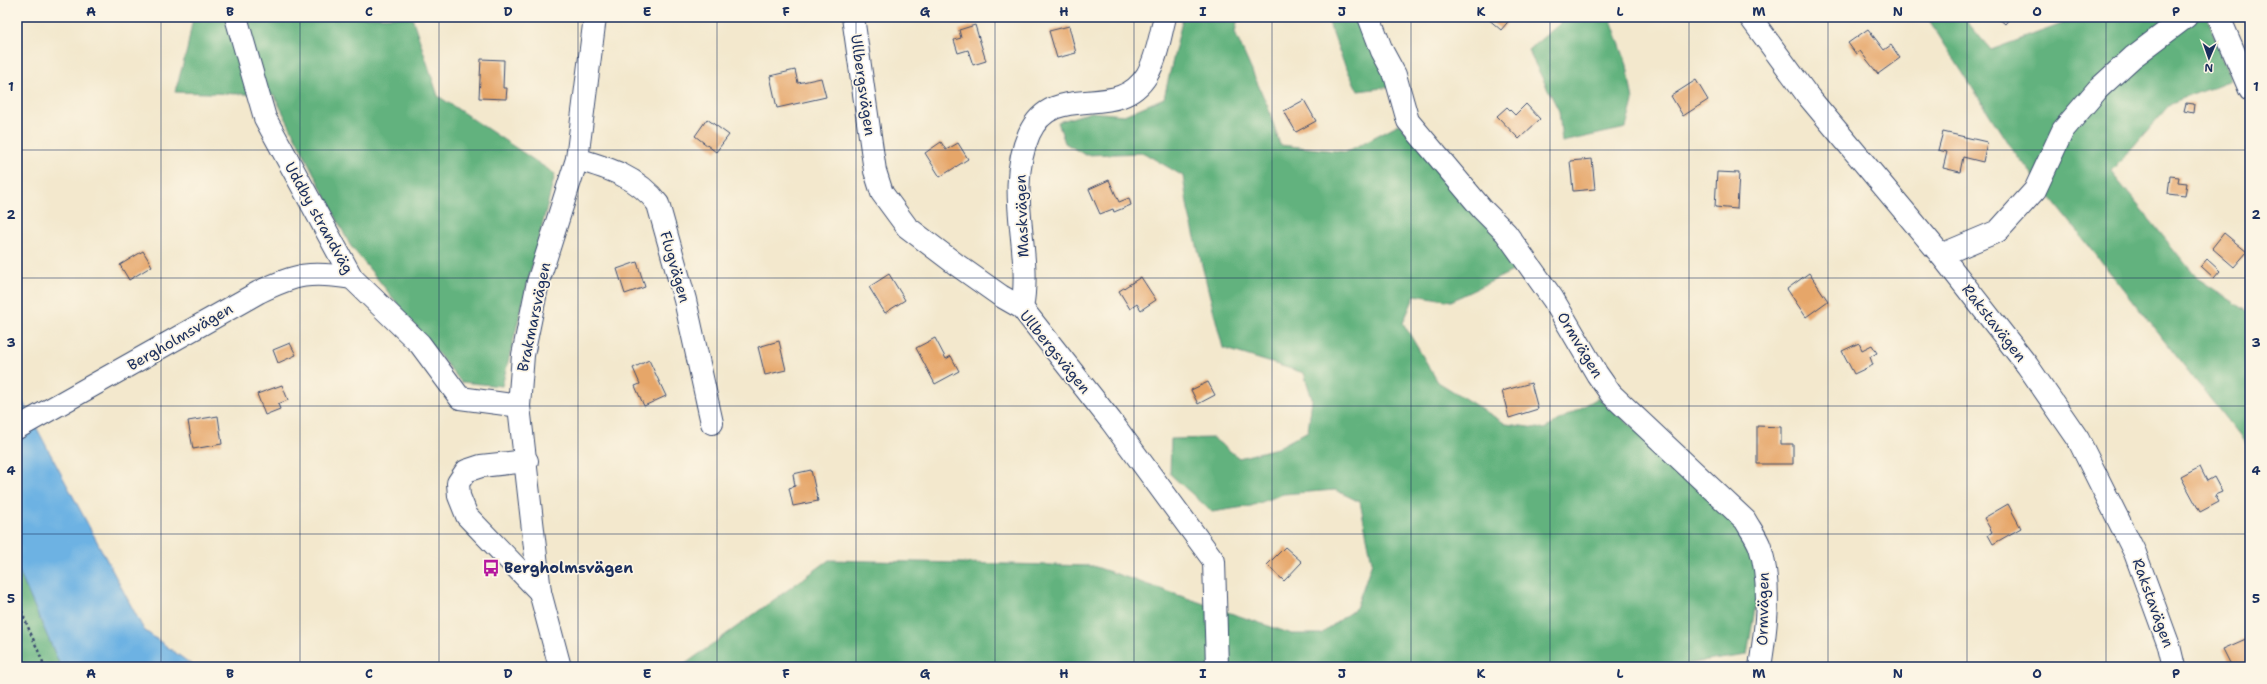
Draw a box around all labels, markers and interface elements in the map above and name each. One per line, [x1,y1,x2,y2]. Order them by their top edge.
text: A [86,3,96,20]
text: B [226,3,234,20]
text: C [365,3,373,20]
text: D [503,3,513,20]
text: E [643,3,652,20]
text: F [782,3,790,20]
text: G [920,3,931,20]
text: H [1059,3,1069,20]
text: I [1199,3,1207,20]
text: J [1338,3,1346,20]
text: K [1477,3,1486,20]
text: L [1616,3,1624,20]
text: M [1752,3,1766,20]
text: N [1893,3,1903,20]
text: O [2032,3,2042,20]
text: P [2172,3,2180,20]
street label: Ullbergsvägen [846,33,880,137]
north arrow [2189,38,2229,78]
text: N [2204,60,2213,75]
text: 1 [8,78,14,95]
text: 1 [2253,78,2259,95]
street label: Uddby strandväg [280,159,358,277]
street label: Maskvägen [1011,174,1033,258]
text: 2 [6,206,16,223]
text: 2 [2251,206,2261,223]
street label: Flugvägen [655,229,695,305]
street label: Brakmarsvägen [513,260,555,374]
street label: Rakstavägen [1957,280,2031,366]
street label: Bergholmsvägen [124,299,236,375]
street label: Ullbergsvägen [1015,306,1095,398]
street label: Ormvägen [1552,308,1608,382]
text: 3 [6,334,16,351]
text: 3 [2251,334,2261,351]
text: 4 [6,462,16,479]
text: 4 [2251,462,2261,479]
street label: Rakstavägen [2128,556,2178,650]
bus stop icon: Bergholmsvägen [481,558,501,578]
place label: Bergholmsvägen [504,558,633,578]
street label: Ormvägen [1752,572,1774,646]
text: 5 [7,590,15,607]
text: 5 [2252,590,2260,607]
text: A [86,665,96,682]
text: B [226,665,234,682]
text: C [365,665,373,682]
text: D [503,665,513,682]
text: E [643,665,652,682]
text: F [782,665,790,682]
text: G [920,665,931,682]
text: H [1059,665,1069,682]
text: I [1199,665,1207,682]
text: J [1338,665,1346,682]
text: K [1477,665,1486,682]
text: L [1616,665,1624,682]
text: M [1752,665,1766,682]
text: N [1893,665,1903,682]
text: O [2032,665,2042,682]
text: P [2172,665,2180,682]

